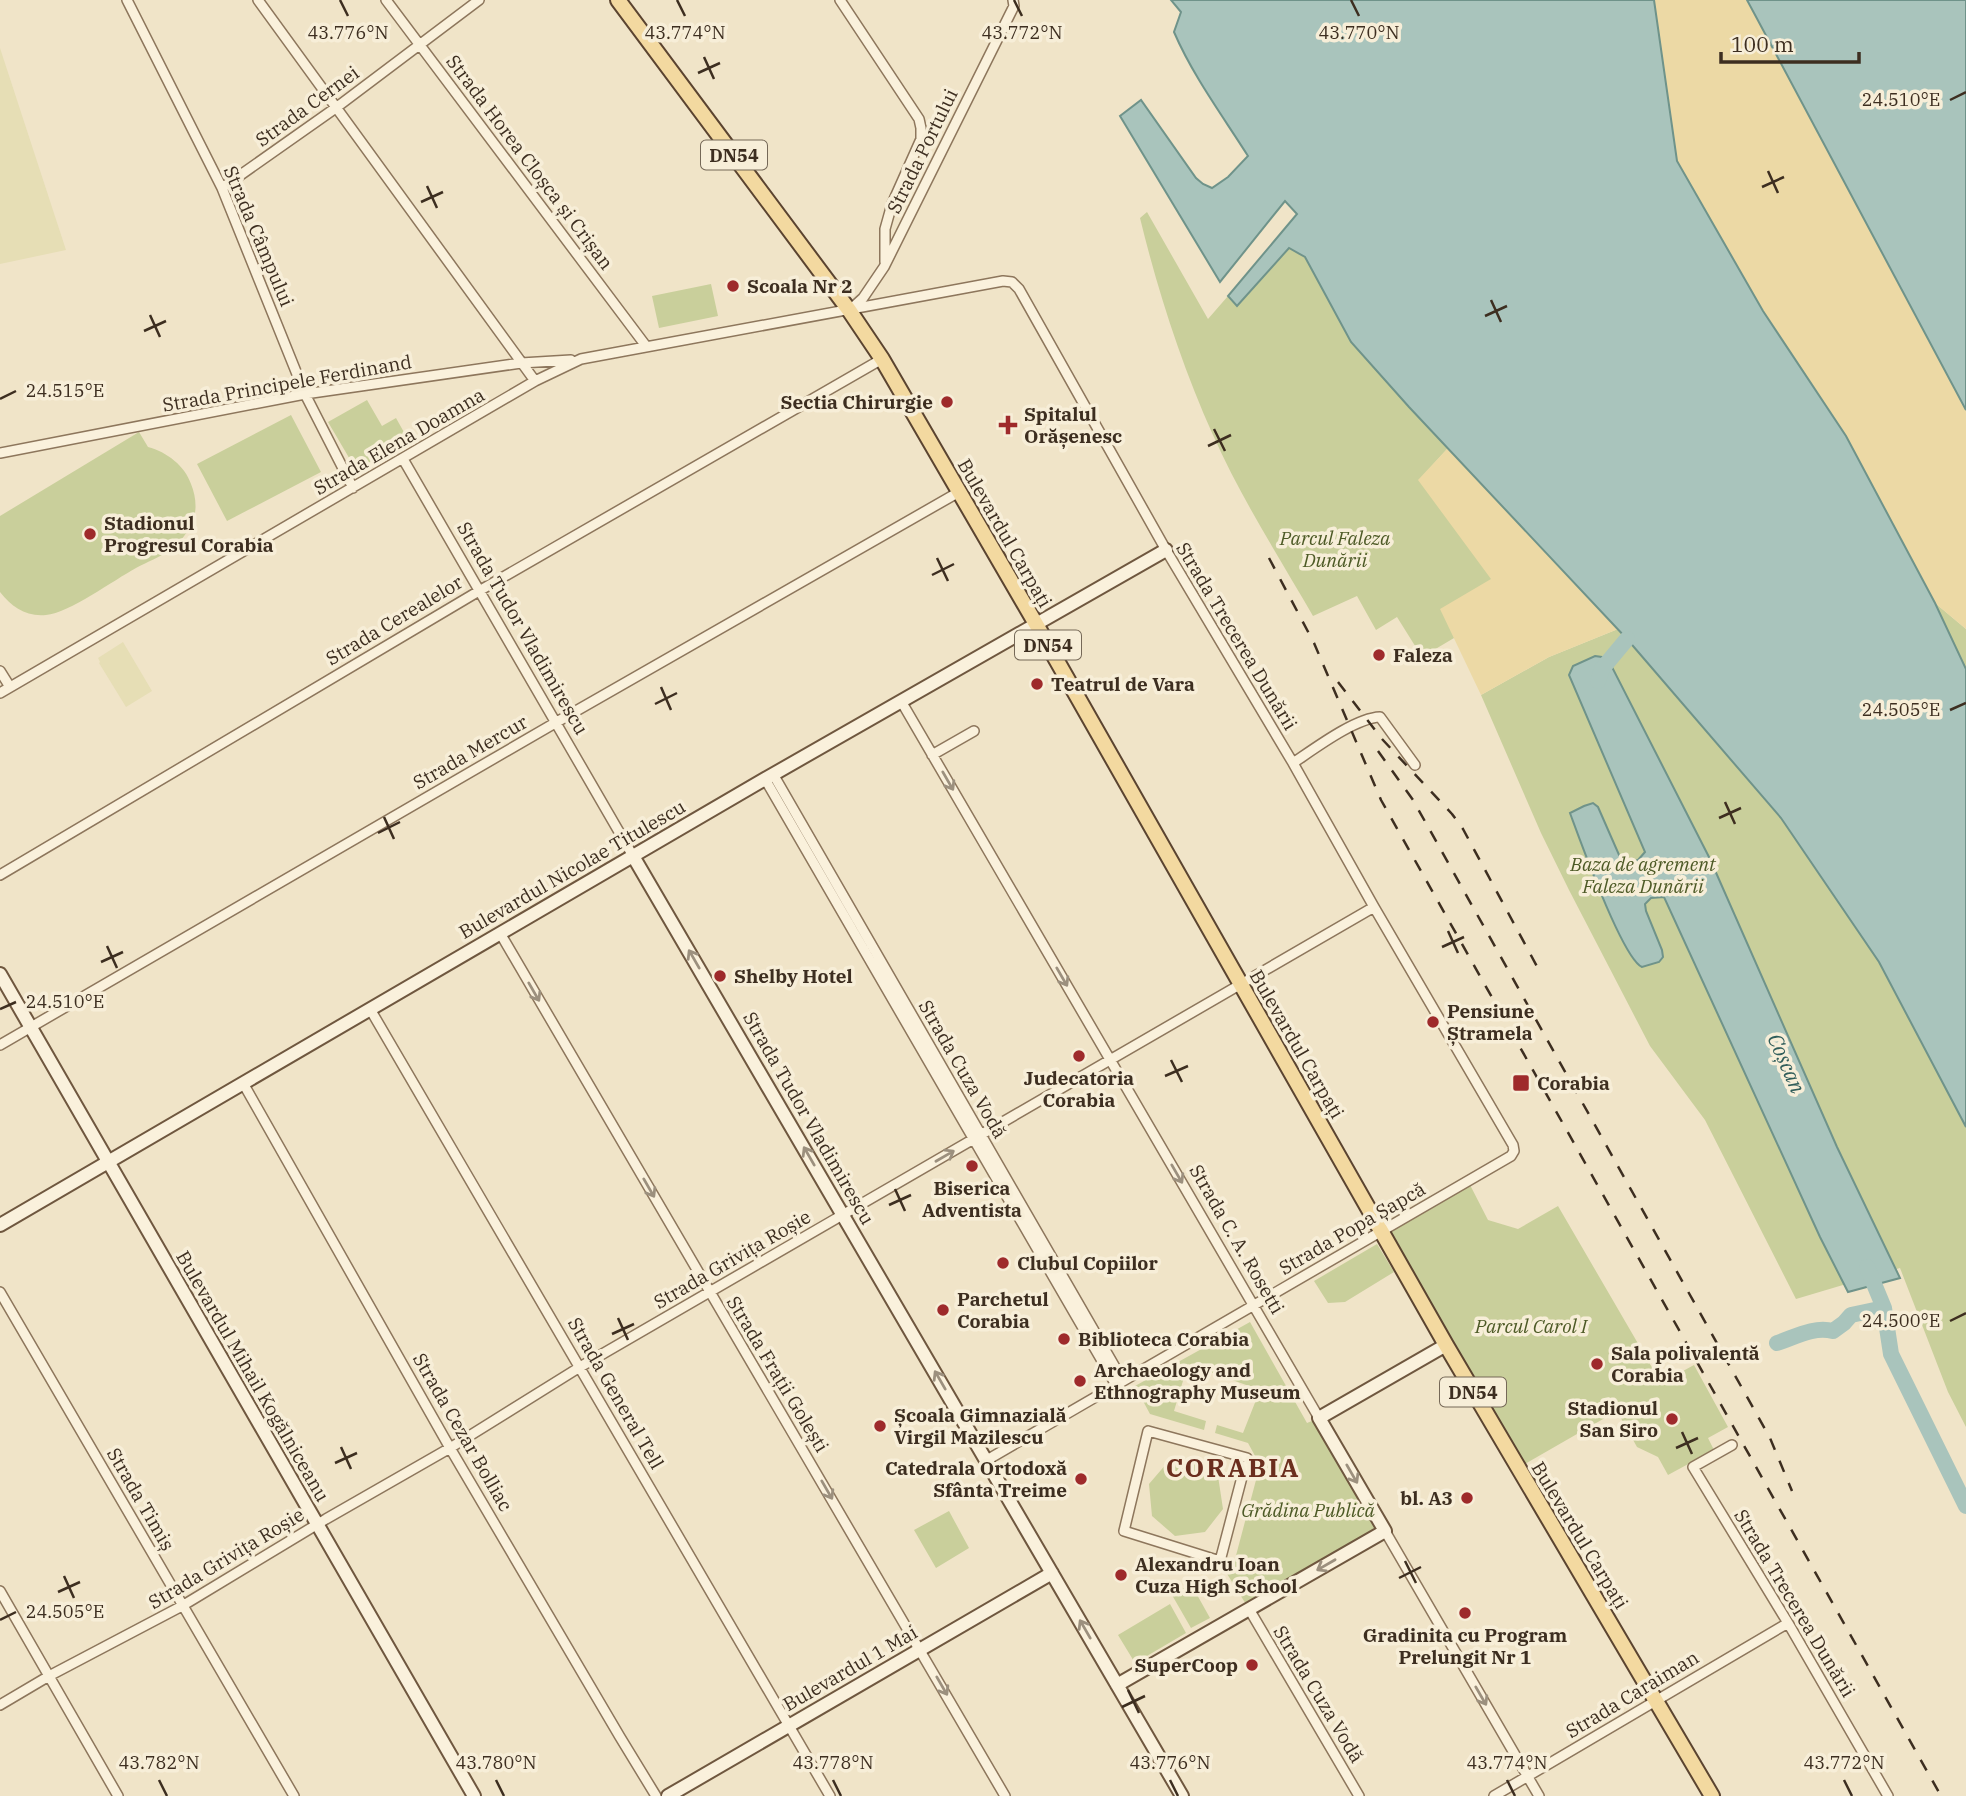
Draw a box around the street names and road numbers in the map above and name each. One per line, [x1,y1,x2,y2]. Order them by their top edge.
street label: Strada Horea Cloșca și Crișan [441,50,619,274]
street label: Strada Cernei [251,60,363,152]
street label: Strada Portului [881,85,963,217]
road number: DN54 [701,140,767,170]
street label: Strada Câmpului [219,162,299,310]
street label: Strada Principele Ferdinand [160,349,414,417]
street label: Strada Elena Doamna [309,382,489,500]
street label: Bulevardul Carpați [953,454,1057,612]
street label: Strada Tudor Vladimirescu [452,517,594,739]
street label: Strada Trecerea Dunării [1171,538,1303,734]
street label: Strada Cerealelor [321,569,467,670]
road number: DN54 [1015,630,1081,660]
street label: Strada Mercur [409,709,532,794]
street label: Bulevardul Nicolae Titulescu [454,794,690,944]
street label: Bulevardul Carpați [1245,965,1349,1123]
street label: Strada Cuza Vodă [914,995,1012,1143]
street label: Strada Tudor Vladimirescu [738,1007,880,1229]
street label: Strada C. A. Rosetti [1184,1160,1290,1318]
street label: Strada Popa Șapcă [1274,1176,1430,1280]
street label: Strada Grivița Roșie [649,1204,815,1314]
street label: Bulevardul Mihail Kogălniceanu [171,1246,335,1506]
street label: Strada Frații Golești [722,1291,834,1457]
street label: Strada General Tell [563,1313,669,1473]
street label: Strada Cezar Bolliac [408,1348,518,1516]
road number: DN54 [1440,1378,1506,1406]
street label: Strada Timiș [102,1443,180,1555]
street label: Bulevardul Carpați [1526,1457,1634,1613]
street label: Strada Grivița Roșie [144,1502,308,1614]
street label: Strada Trecerea Dunării [1729,1505,1861,1701]
street label: Bulevardul 1 Mai [779,1620,921,1716]
street label: Strada Cuza Vodă [1269,1621,1369,1767]
street label: Strada Caraiman [1561,1645,1703,1743]

